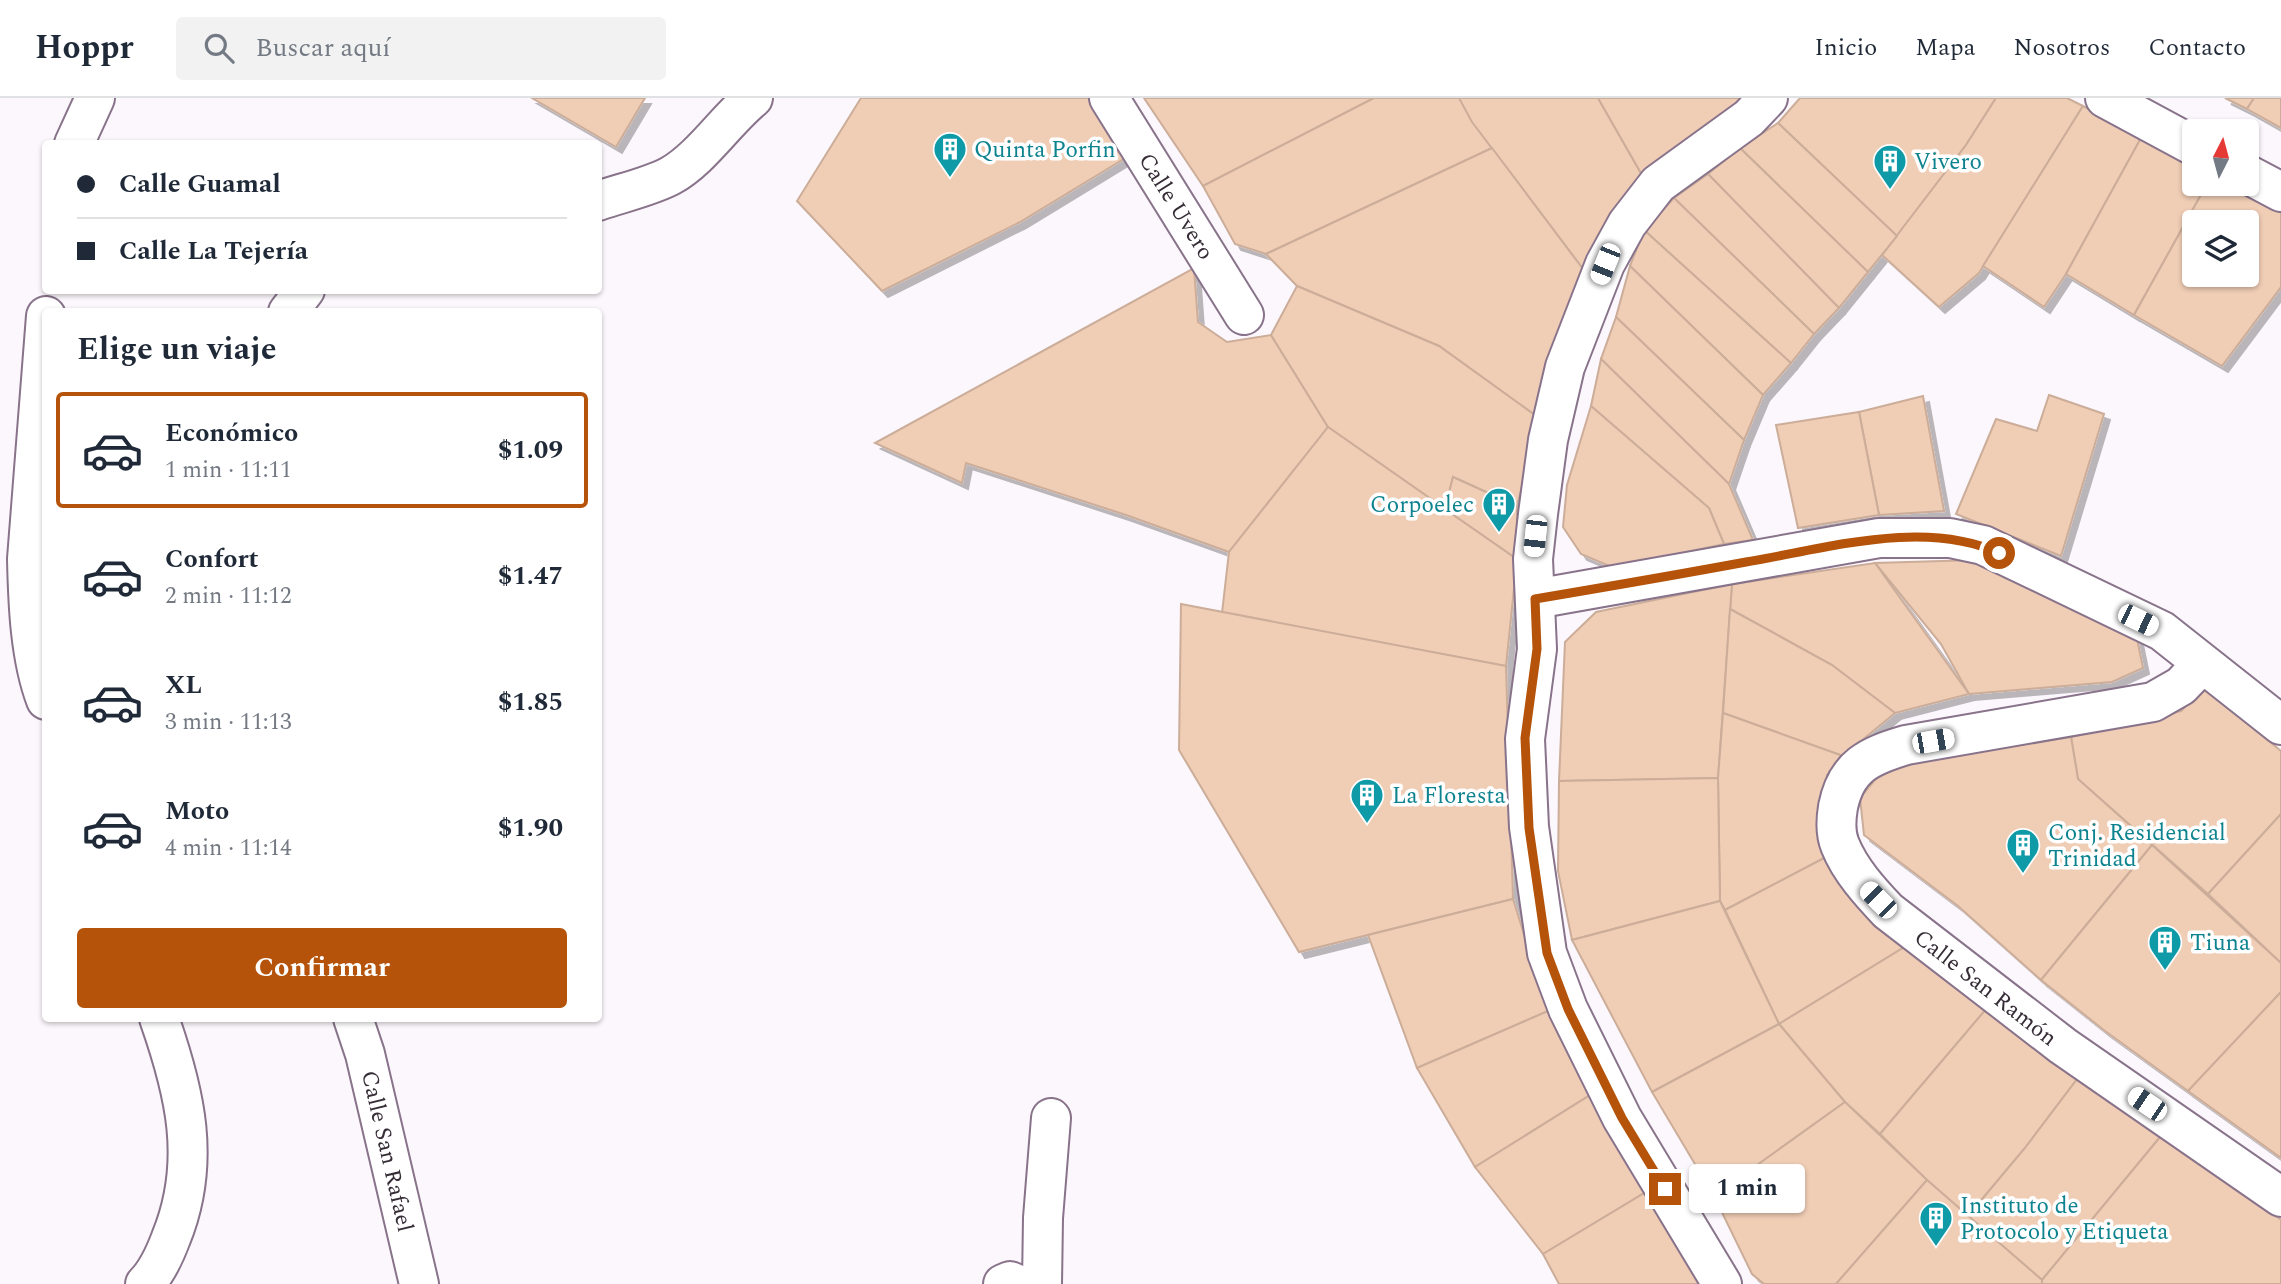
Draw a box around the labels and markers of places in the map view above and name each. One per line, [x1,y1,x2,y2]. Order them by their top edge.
building icon: Quinta Porfin [931,130,969,179]
place label: Quinta Porfin [974,133,1116,168]
building icon: Vivero [1871,142,1909,191]
place label: Vivero [1914,145,1982,180]
building icon: Corpoelec [1480,485,1518,534]
place label: Corpoelec [1370,488,1474,523]
building icon: La Floresta [1348,776,1386,825]
place label: La Floresta [1392,779,1506,814]
place label: Conj. Residencial Trinidad [2048,816,2226,877]
building icon: Conj. Residencial Trinidad [2004,826,2042,875]
building icon: Tiuna [2146,923,2184,972]
place label: Tiuna [2190,926,2250,961]
place label: Instituto de Protocolo y Etiqueta [1960,1189,2168,1250]
building icon: Instituto de Protocolo y Etiqueta [1917,1199,1955,1248]

